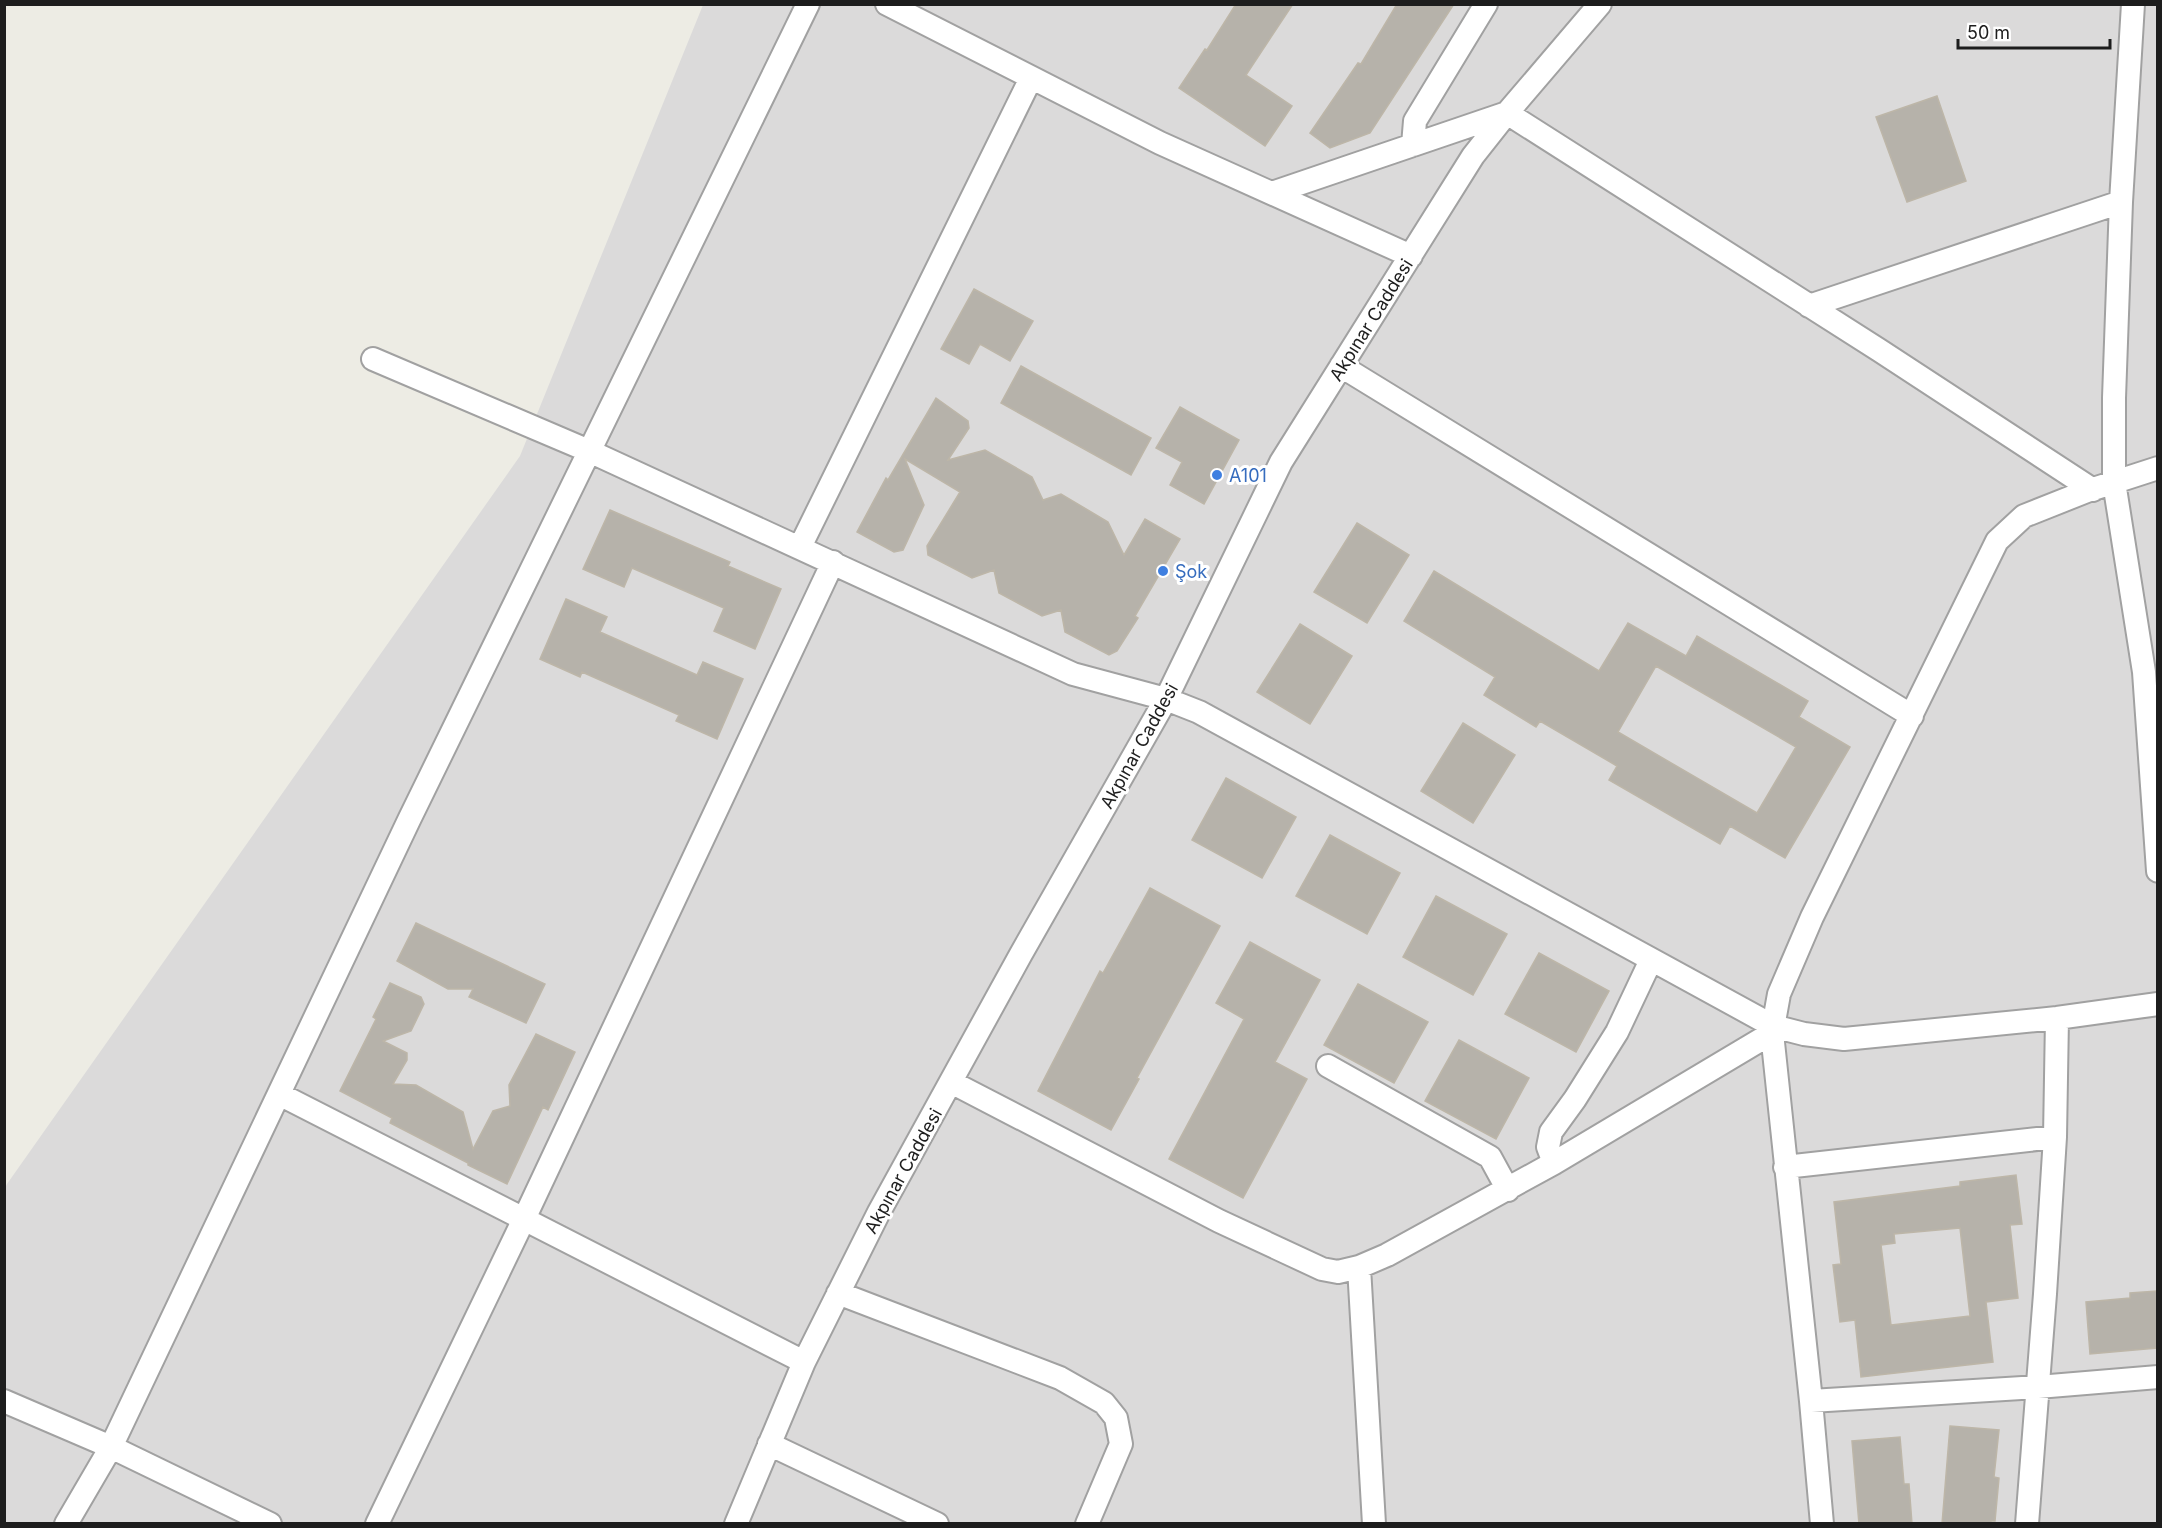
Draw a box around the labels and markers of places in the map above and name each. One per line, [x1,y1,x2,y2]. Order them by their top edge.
place label: A101 [1229,465,1267,486]
marker: A101 [1210,468,1224,482]
place label: Şok [1175,561,1207,582]
marker: Şok [1156,564,1170,578]

